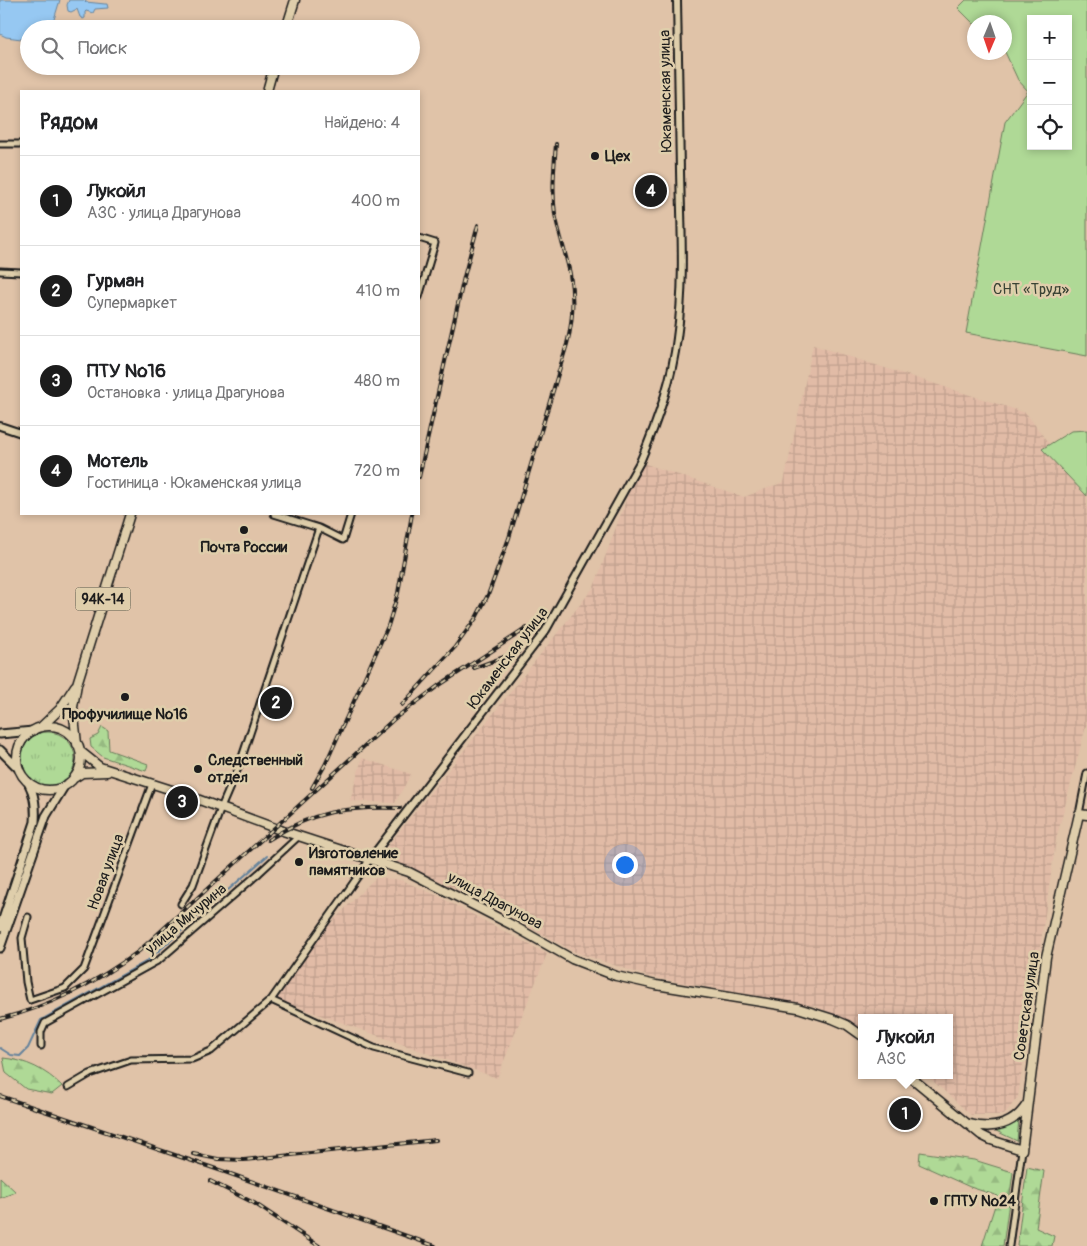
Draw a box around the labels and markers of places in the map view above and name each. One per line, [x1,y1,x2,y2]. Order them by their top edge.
place label: Цех [605,147,631,166]
marker: Цех [589,150,601,162]
pin: 4 [635,172,667,210]
marker: Почта России [238,524,250,536]
place label: Почта России [201,538,288,557]
pin: 2 [260,684,292,722]
marker: Профучилище №16 [119,691,131,703]
place label: Профучилище №16 [62,705,188,724]
place label: Следственный отдел [207,751,303,787]
marker: Следственный отдел [192,763,204,775]
pin: 3 [166,783,198,821]
place label: Изготовление памятников [309,844,399,880]
marker: Изготовление памятников [293,856,305,868]
pin: 1 [889,1095,921,1133]
place label: ГПТУ №24 [944,1192,1016,1211]
marker: ГПТУ №24 [928,1195,940,1207]

